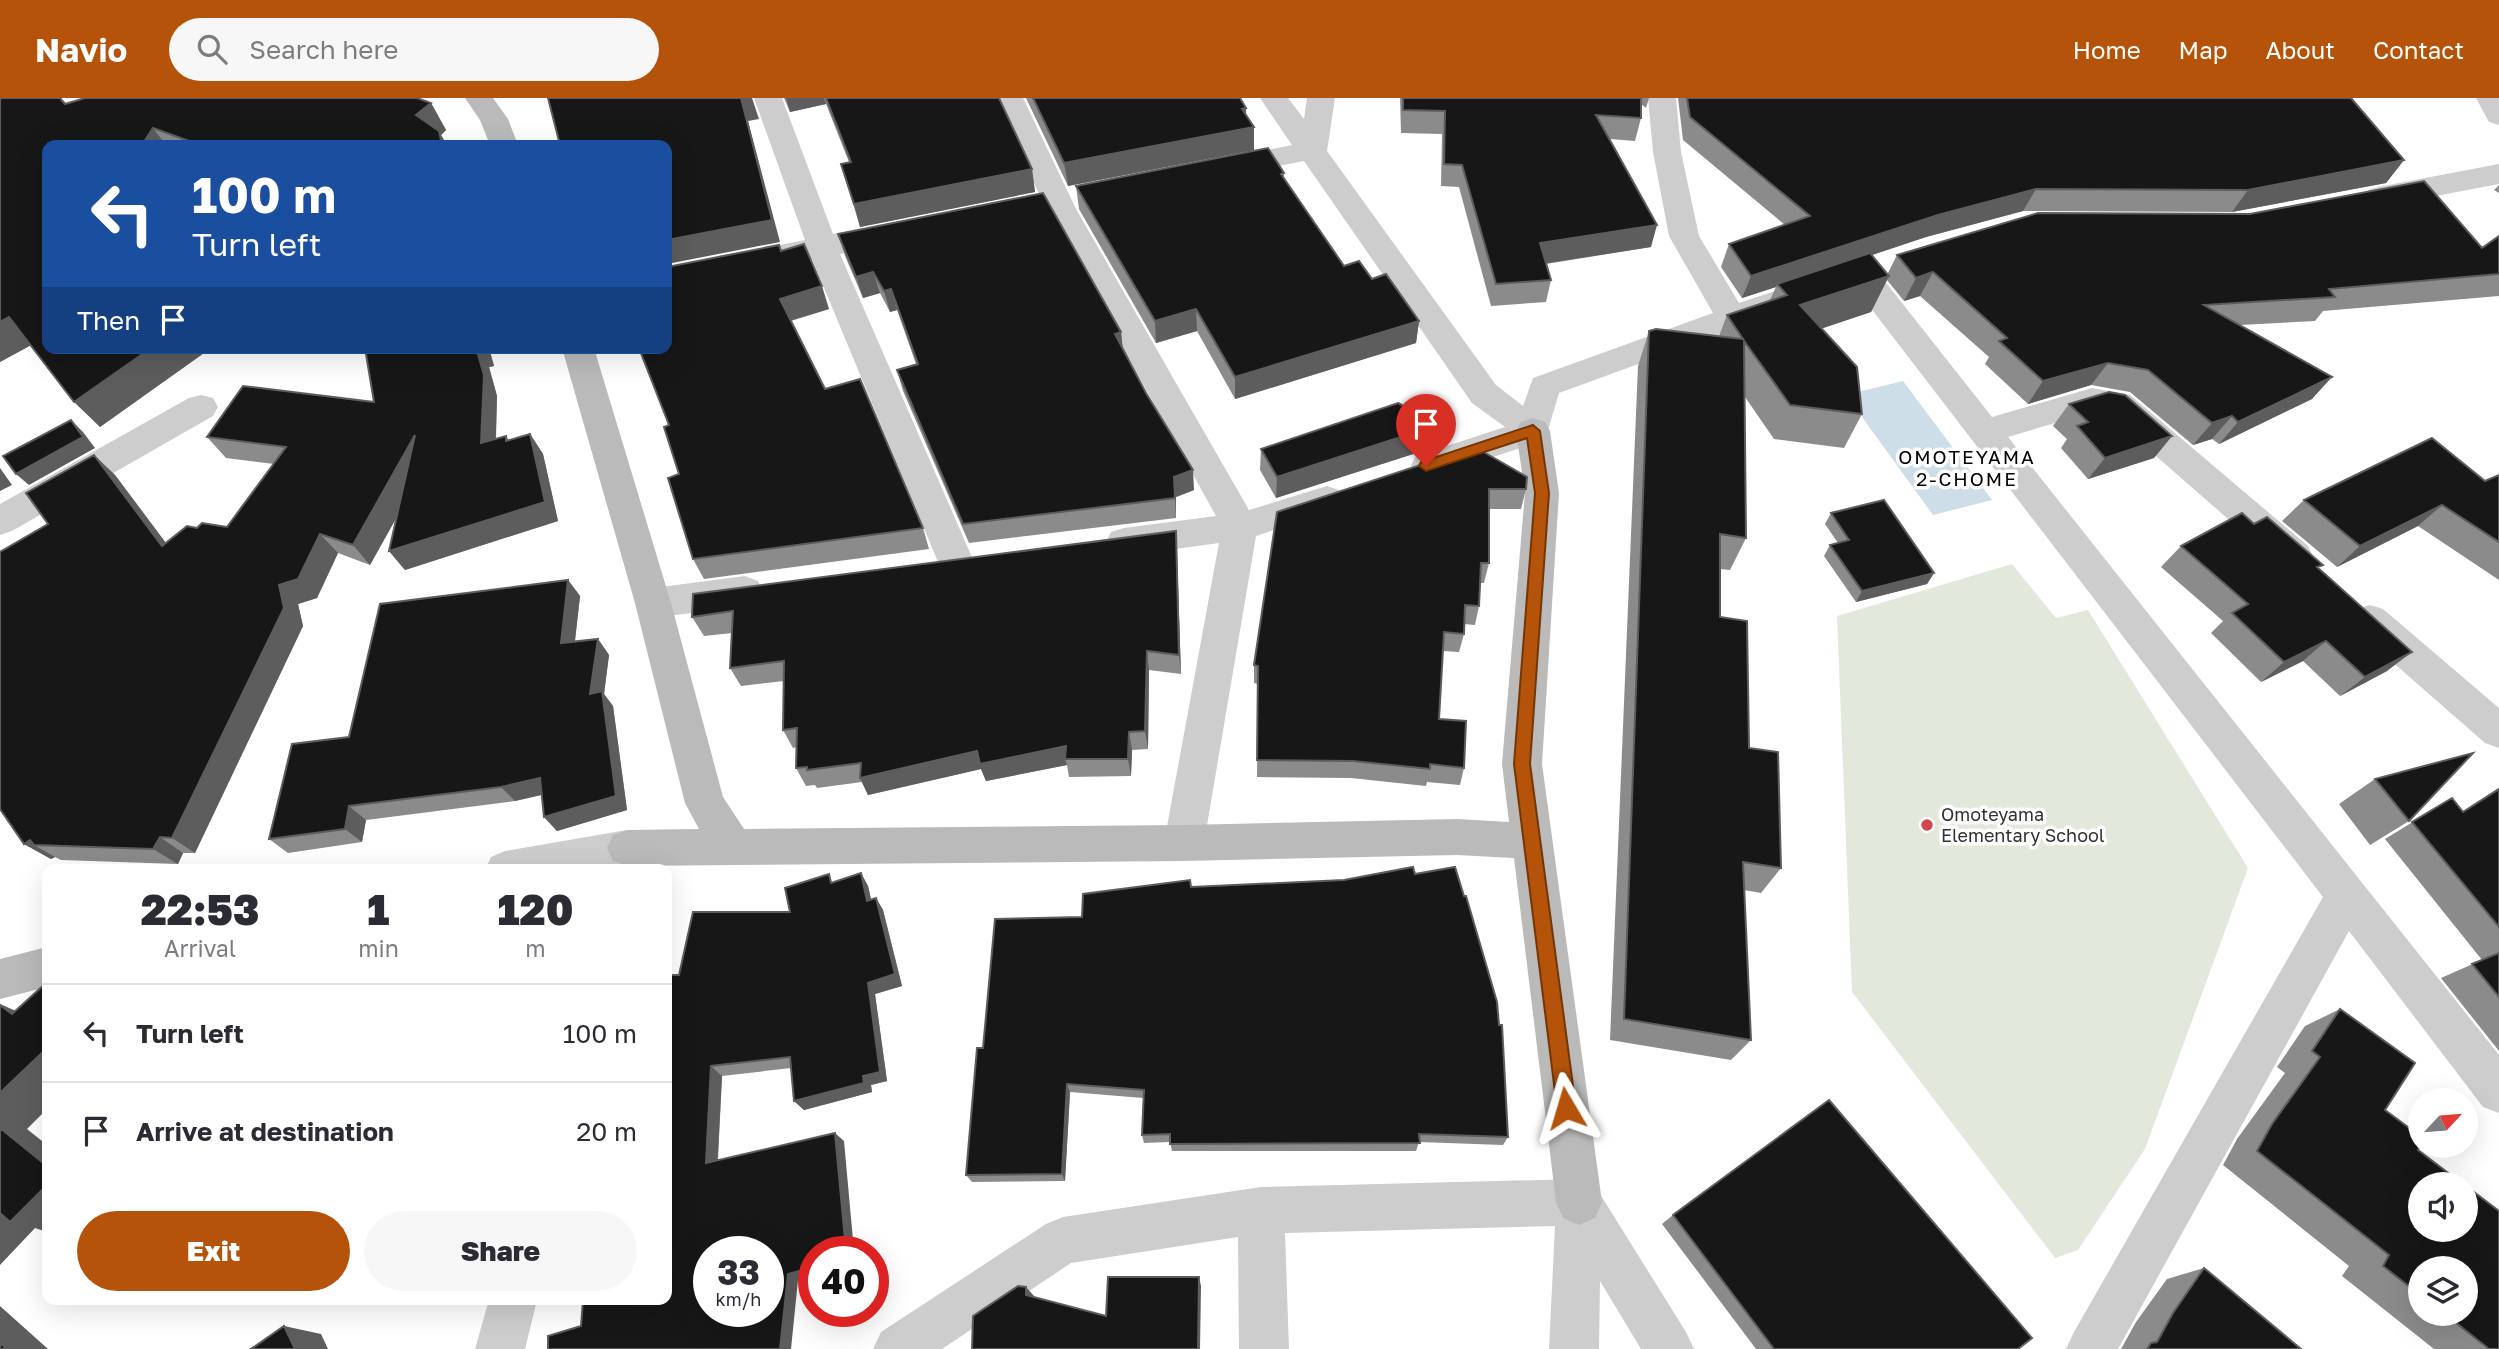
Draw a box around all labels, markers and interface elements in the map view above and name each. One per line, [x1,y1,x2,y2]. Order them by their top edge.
search box [169,18,659,81]
text: Navio [35,30,127,69]
icon: search [193,30,231,68]
text: Search here [249,34,398,65]
text: Home [2073,35,2141,64]
text: Map [2179,35,2228,64]
text: About [2266,35,2335,64]
text: Contact [2373,35,2464,64]
text: 100 m [192,165,336,224]
icon: left [77,168,168,259]
text: Turn left [192,225,321,263]
icon: arrive [154,301,192,339]
text: Then [77,305,140,336]
pin [1396,394,1456,466]
icon: arrive [1407,405,1445,443]
district label: OMOTEYAMA 2-CHOME [1898,445,2036,490]
place label: Omoteyama Elementary School [1941,803,2105,846]
marker: Omoteyama Elementary School [1919,817,1935,833]
text: 22:53 [141,884,260,934]
text: 1 [367,884,390,934]
text: 120 [497,884,573,934]
text: Arrival [164,934,236,962]
text: min [358,934,399,962]
text: m [525,934,546,962]
icon: left [77,1014,115,1052]
text: Turn left [136,1018,244,1049]
text: 100 m [563,1018,637,1049]
position arrow [1529,1071,1603,1145]
north arrow [2408,1088,2478,1158]
map controls [2408,1088,2478,1326]
icon: arrive [77,1112,115,1150]
text: Arrive at destination [136,1116,394,1147]
text: 20 m [576,1116,637,1147]
button: sound [2408,1172,2478,1242]
button: Exit [77,1211,350,1291]
button: Share [364,1211,637,1291]
speed limit sign: 40 [798,1236,889,1327]
text: 33 [717,1251,760,1293]
button: layers [2408,1256,2478,1326]
text: km/h [716,1288,761,1310]

